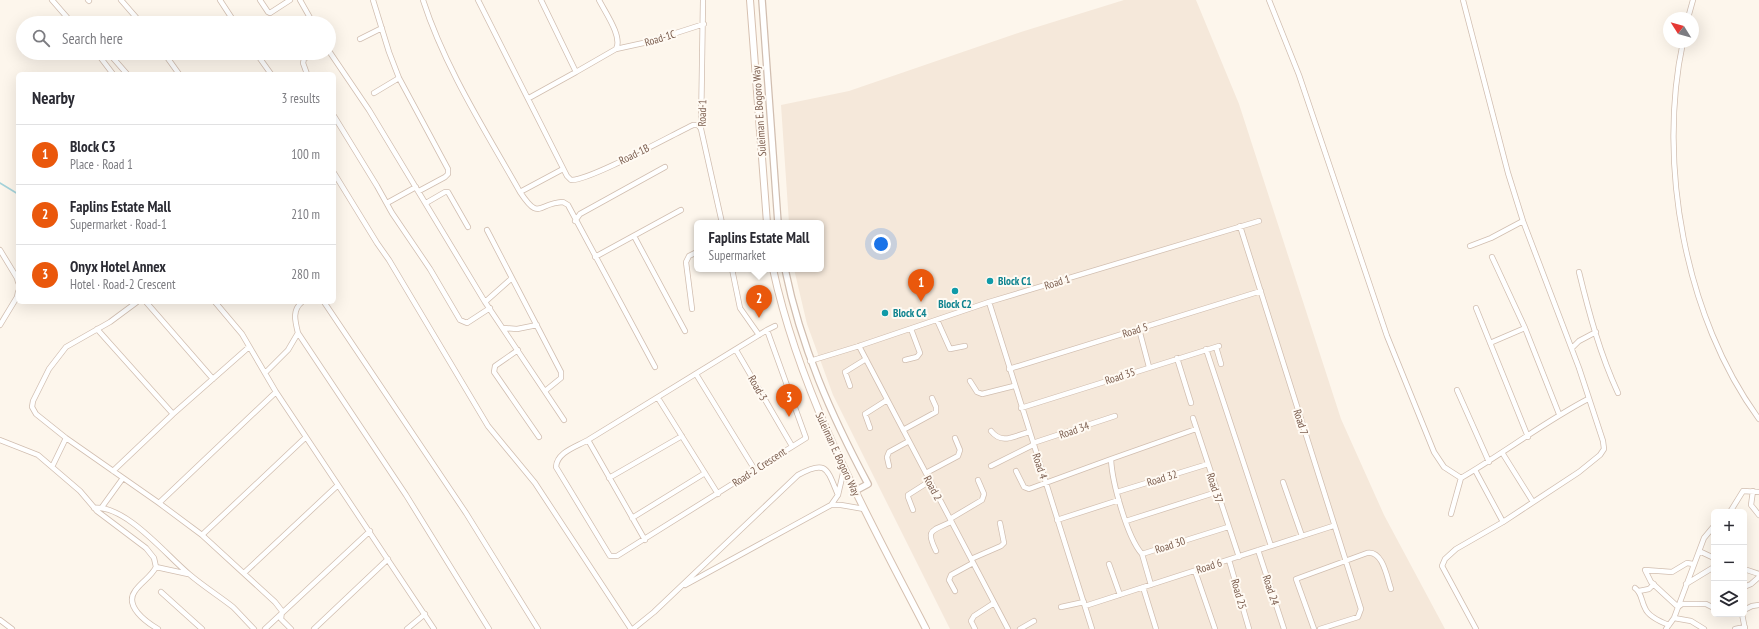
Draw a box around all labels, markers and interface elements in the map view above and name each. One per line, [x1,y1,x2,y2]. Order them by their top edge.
north arrow [1663,12,1699,48]
search box [16,16,336,60]
icon: search [30,27,52,49]
street label: Road-1C [643,27,677,49]
text: Search here [62,29,123,48]
street label: Suleiman E. Bogoro Way [749,64,769,157]
text: Nearby [32,87,75,109]
text: 3 results [281,90,320,107]
street label: Road-1 [695,99,709,127]
text: Block C3 [70,137,116,156]
street label: Road-1B [617,141,651,167]
text: 1 [42,146,48,163]
text: 100 m [291,146,320,163]
text: Place · Road 1 [70,156,133,173]
text: Faplins Estate Mall [70,197,171,216]
text: 2 [42,206,48,223]
text: 210 m [291,206,320,223]
text: Supermarket · Road-1 [70,216,167,233]
popup [694,220,824,272]
text: Faplins Estate Mall [709,228,809,247]
your location [871,234,891,254]
text: Supermarket [709,247,765,264]
text: Onyx Hotel Annex [70,257,166,276]
text: 3 [42,266,48,283]
text: 280 m [291,266,320,283]
pin: 1 [908,269,934,302]
street label: Road 1 [1042,271,1072,293]
place label: Block C1 [998,274,1031,288]
text: Hotel · Road-2 Crescent [70,276,175,293]
marker: Block C1 [985,276,995,286]
pin: 2 [746,285,772,318]
marker: Block C2 [950,286,960,296]
place label: Block C2 [938,297,972,311]
place label: Block C4 [893,306,927,320]
marker: Block C4 [880,308,890,318]
street label: Road 5 [1120,319,1150,341]
street label: Road 35 [1103,365,1137,387]
street label: Road-3 [745,373,771,403]
pin: 3 [776,384,802,417]
street label: Road 7 [1290,407,1312,437]
street label: Suleiman E. Bogoro Way [812,410,864,499]
street label: Road 34 [1057,418,1091,442]
street label: Road-2 Crescent [729,444,789,490]
street label: Road 4 [1029,451,1051,481]
street label: Road 32 [1145,467,1179,489]
street label: Road 37 [1204,471,1226,505]
street label: Road 2 [921,473,945,503]
map controls [1711,509,1747,617]
button: + [1711,509,1747,545]
street label: Road 30 [1153,534,1187,556]
button: − [1711,545,1747,581]
street label: Road 6 [1194,555,1224,577]
street label: Road 24 [1260,573,1282,607]
street label: Road 25 [1228,577,1250,611]
button: layers [1711,581,1747,617]

